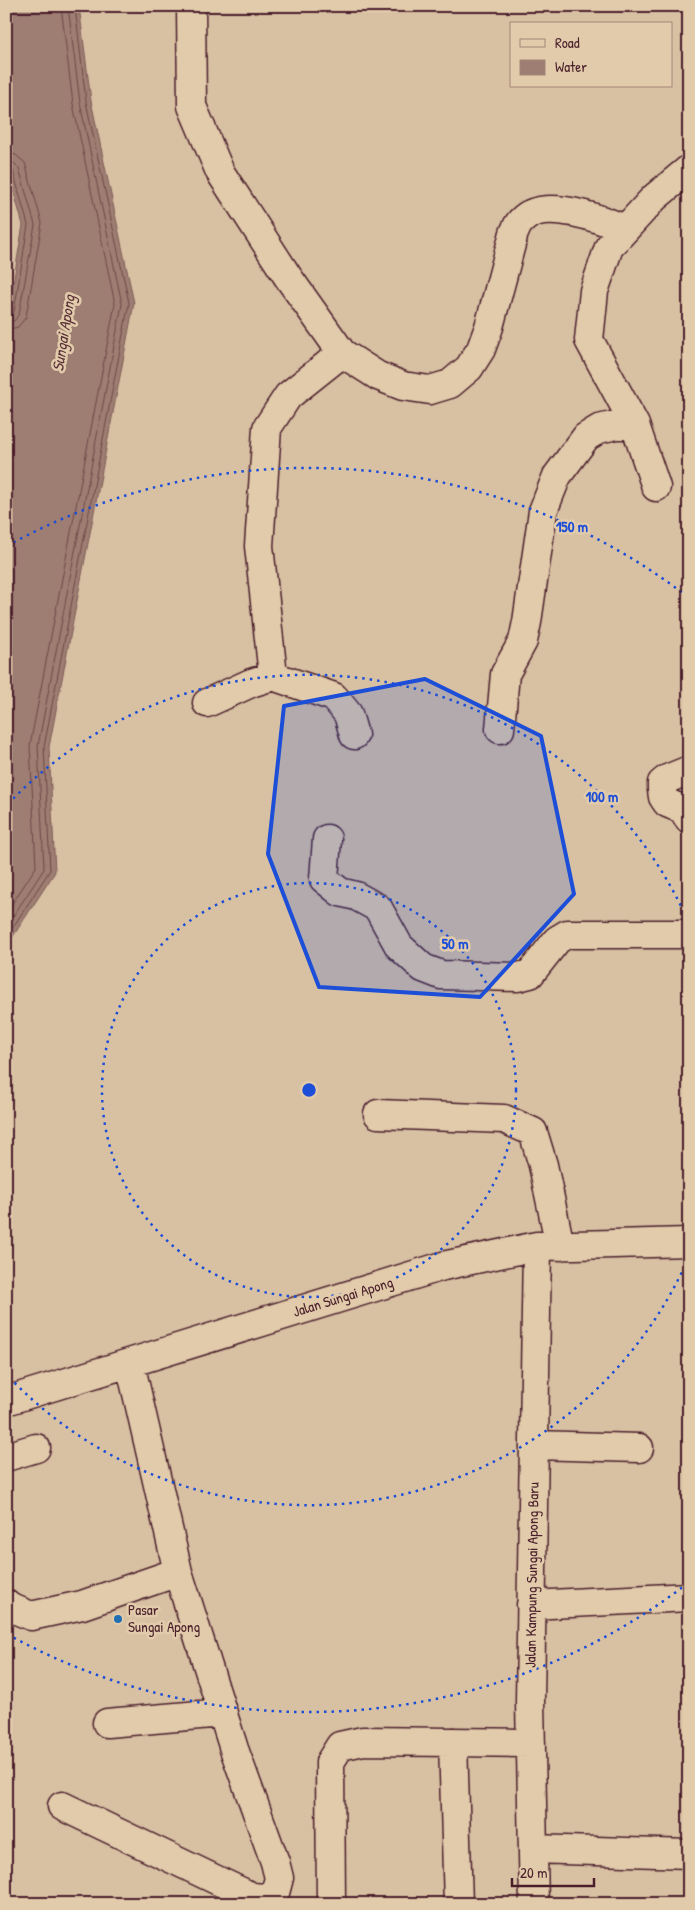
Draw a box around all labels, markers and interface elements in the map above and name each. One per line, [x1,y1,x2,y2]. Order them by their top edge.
legend [510,22,672,88]
text: Road [555,32,580,53]
text: Water [555,56,587,77]
water label: Sungai Apong [46,292,80,373]
text: 150 m [556,516,588,537]
text: 100 m [586,786,618,807]
text: 50 m [442,933,468,954]
centre of rings [300,1081,318,1099]
street label: Jalan Sungai Apong [290,1271,396,1322]
street label: Jalan Kampung Sungai Apong Baru [519,1482,544,1668]
place label: Pasar Sungai Apong [128,1599,201,1637]
marker: Pasar Sungai Apong [112,1613,124,1625]
scale bar [512,1855,595,1887]
text: 20 m [520,1862,547,1883]

